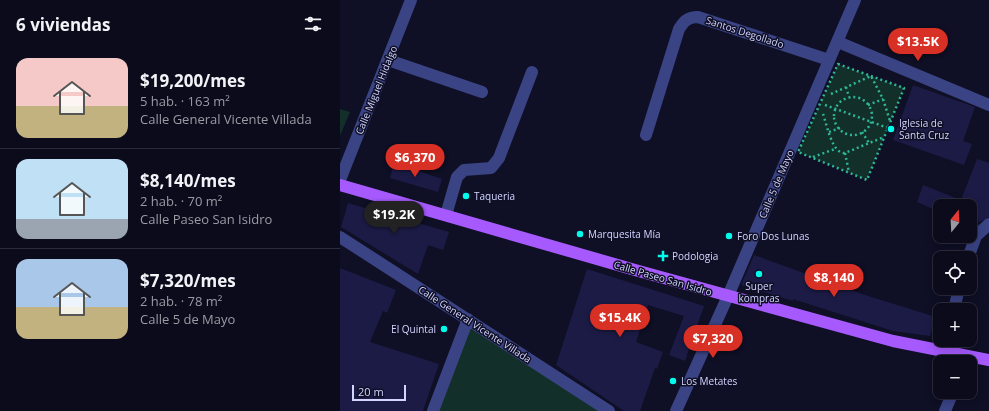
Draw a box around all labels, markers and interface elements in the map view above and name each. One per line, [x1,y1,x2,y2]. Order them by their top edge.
text: 6 viviendas [16,13,111,36]
icon: filters [302,13,324,35]
street label: Santos Degollado [704,13,786,51]
pin: $13.5K [885,28,951,62]
text: $13.5K [897,32,939,50]
street label: Calle Miguel Hidalgo [352,44,400,136]
text: $19,200/mes [140,69,245,92]
icon: home [48,74,96,122]
text: 5 hab. · 163 m² [140,92,230,110]
text: Calle General Vicente Villada [140,110,312,128]
place label: Iglesia de Santa Cruz [899,116,949,142]
marker: Iglesia de Santa Cruz [886,124,896,134]
pin: $6,370 [382,144,448,178]
text: $6,370 [395,148,435,166]
street label: Calle 5 de Mayo [755,148,797,220]
text: $8,140/mes [140,169,236,192]
icon: home [48,175,96,223]
place label: Taqueria [474,189,515,203]
marker: Taqueria [461,191,471,201]
text: 2 hab. · 70 m² [140,192,222,210]
north arrow [933,199,977,243]
map controls [933,199,977,399]
pin: $19.2K [361,201,427,235]
text: $19.2K [373,205,415,223]
text: Calle Paseo San Isidro [140,210,272,228]
place label: Marquesita Mía [588,227,661,241]
marker: Marquesita Mía [575,229,585,239]
place label: Foro Dos Lunas [737,229,810,243]
marker: Foro Dos Lunas [724,231,734,241]
place label: Podologia [672,249,718,263]
marker: Podologia [657,250,669,262]
button: locate [933,251,977,295]
street label: Calle Paseo San Isidro [612,257,714,299]
pin: $8,140 [801,264,867,298]
text: $8,140 [814,268,854,286]
text: $7,320/mes [140,269,236,292]
marker: Super kompras [754,269,764,279]
icon: home [48,275,96,323]
place label: Super kompras [738,279,780,305]
street label: Calle General Vicente Villada [416,282,534,366]
text: 2 hab. · 78 m² [140,292,222,310]
button: + [933,303,977,347]
pin: $15.4K [587,304,653,338]
text: $15.4K [599,308,641,326]
text: Calle 5 de Mayo [140,310,235,328]
place label: El Quintal [391,322,436,336]
marker: El Quintal [439,324,449,334]
pin: $7,320 [680,325,746,359]
text: $7,320 [693,329,733,347]
button: − [933,355,977,399]
place label: Los Metates [681,374,738,388]
marker: Los Metates [668,376,678,386]
scale bar [352,383,406,402]
text: 20 m [358,384,384,399]

